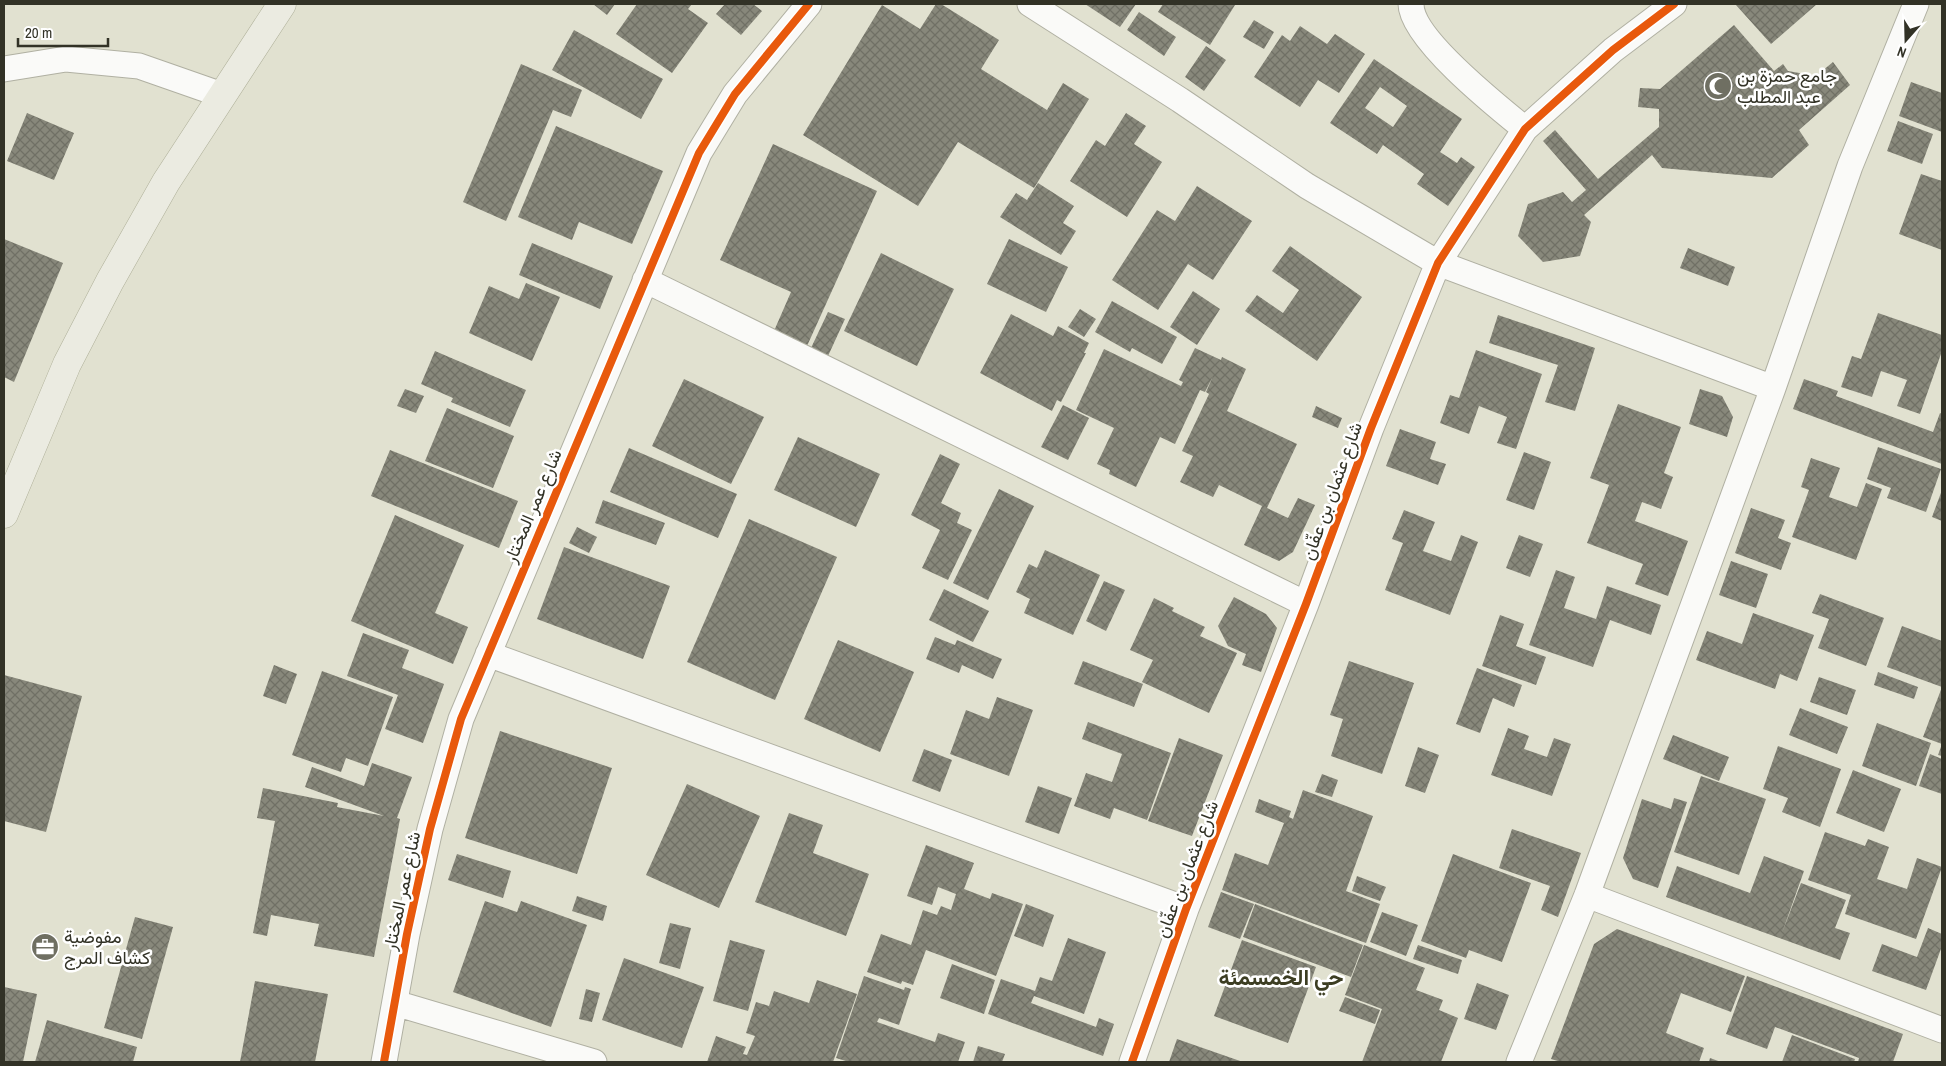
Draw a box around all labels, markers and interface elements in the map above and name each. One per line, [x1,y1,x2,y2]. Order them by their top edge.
scale bar [18,15,108,47]
north arrow [1881,15,1931,65]
text: 20 m [25,22,52,43]
text: N [1895,42,1909,62]
place label: جامع حمزة بن عبد المطلب [1737,63,1837,109]
mosque icon: جامع حمزة بن عبد المطلب [1703,71,1733,101]
street label: شارع عثمان بن عفّان [1295,418,1368,563]
street label: شارع عمر المختار [497,445,568,567]
street label: شارع عثمان بن عفّان [1149,797,1224,941]
street label: شارع عمر المختار [377,829,426,954]
place label: مفوضية كشاف المرج [64,924,150,970]
office icon: مفوضية كشاف المرج [30,932,60,962]
district label: حي الخمسمئة [1218,962,1344,996]

